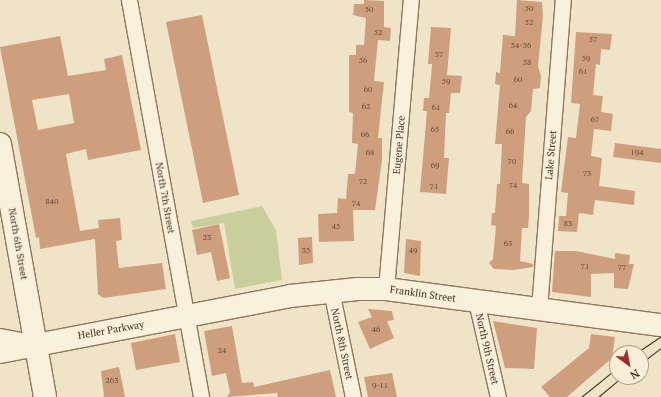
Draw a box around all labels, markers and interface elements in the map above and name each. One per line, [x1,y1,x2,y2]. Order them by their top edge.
house number: 50 [525,4,533,14]
house number: 50 [365,5,373,15]
house number: 52 [525,18,533,28]
house number: 52 [374,28,382,38]
house number: 57 [589,35,597,45]
house number: 54-56 [511,41,531,51]
house number: 57 [435,50,443,60]
house number: 59 [582,54,590,64]
house number: 56 [359,56,367,66]
house number: 58 [523,58,531,68]
house number: 61 [579,67,587,77]
house number: 60 [514,75,522,85]
house number: 59 [442,77,450,87]
house number: 60 [364,85,372,95]
house number: 64 [509,101,517,111]
house number: 62 [362,102,370,112]
house number: 61 [432,103,440,113]
street label: Eugene Place [390,115,408,175]
house number: 67 [591,115,599,125]
house number: 65 [431,125,439,135]
house number: 66 [506,127,514,137]
house number: 66 [361,130,369,140]
street label: Lake Street [543,130,559,180]
house number: 68 [366,148,374,158]
house number: 194 [631,148,643,158]
house number: 70 [508,157,516,167]
street label: North 7th Street [153,161,177,235]
house number: 69 [431,161,439,171]
house number: 73 [583,169,591,179]
house number: 72 [359,177,367,187]
house number: 74 [509,181,517,191]
house number: 71 [430,182,438,192]
house number: 840 [46,197,58,207]
house number: 74 [352,199,360,209]
street label: North 6th Street [6,207,30,281]
house number: 83 [564,219,572,229]
house number: 45 [332,222,340,232]
house number: 23 [203,233,211,243]
house number: 63 [504,239,512,249]
house number: 35 [302,246,310,256]
house number: 49 [409,246,417,256]
house number: 71 [581,262,589,272]
house number: 77 [618,263,626,273]
street label: Franklin Street [389,283,457,305]
street label: North 8th Street [329,307,355,381]
street label: North 9th Street [473,312,501,386]
street label: Heller Parkway [77,318,145,342]
house number: 46 [372,325,380,335]
north arrow [609,345,649,385]
house number: 24 [218,346,226,356]
text: N [628,366,642,382]
house number: 263 [106,376,118,386]
house number: 9-11 [372,381,388,391]

